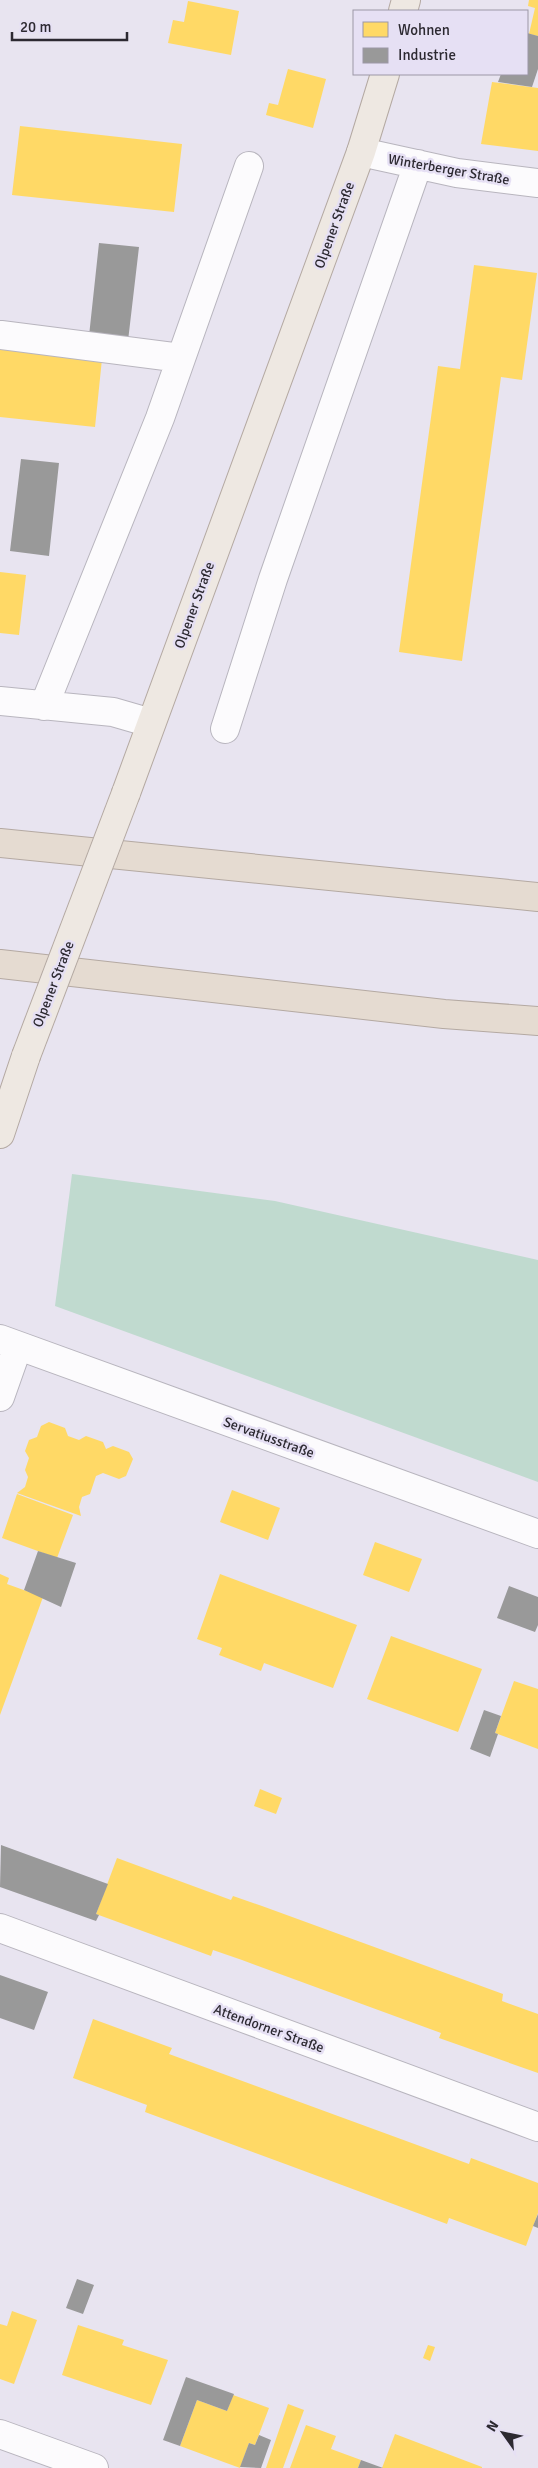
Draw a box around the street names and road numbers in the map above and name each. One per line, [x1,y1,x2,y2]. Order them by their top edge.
street label: Winterberger Straße [387,150,511,189]
street label: Olpener Straße [311,179,358,271]
street label: Olpener Straße [171,559,218,651]
street label: Olpener Straße [29,939,78,1030]
street label: Servatiusstraße [221,1413,316,1462]
street label: Attendorner Straße [211,2001,326,2056]

